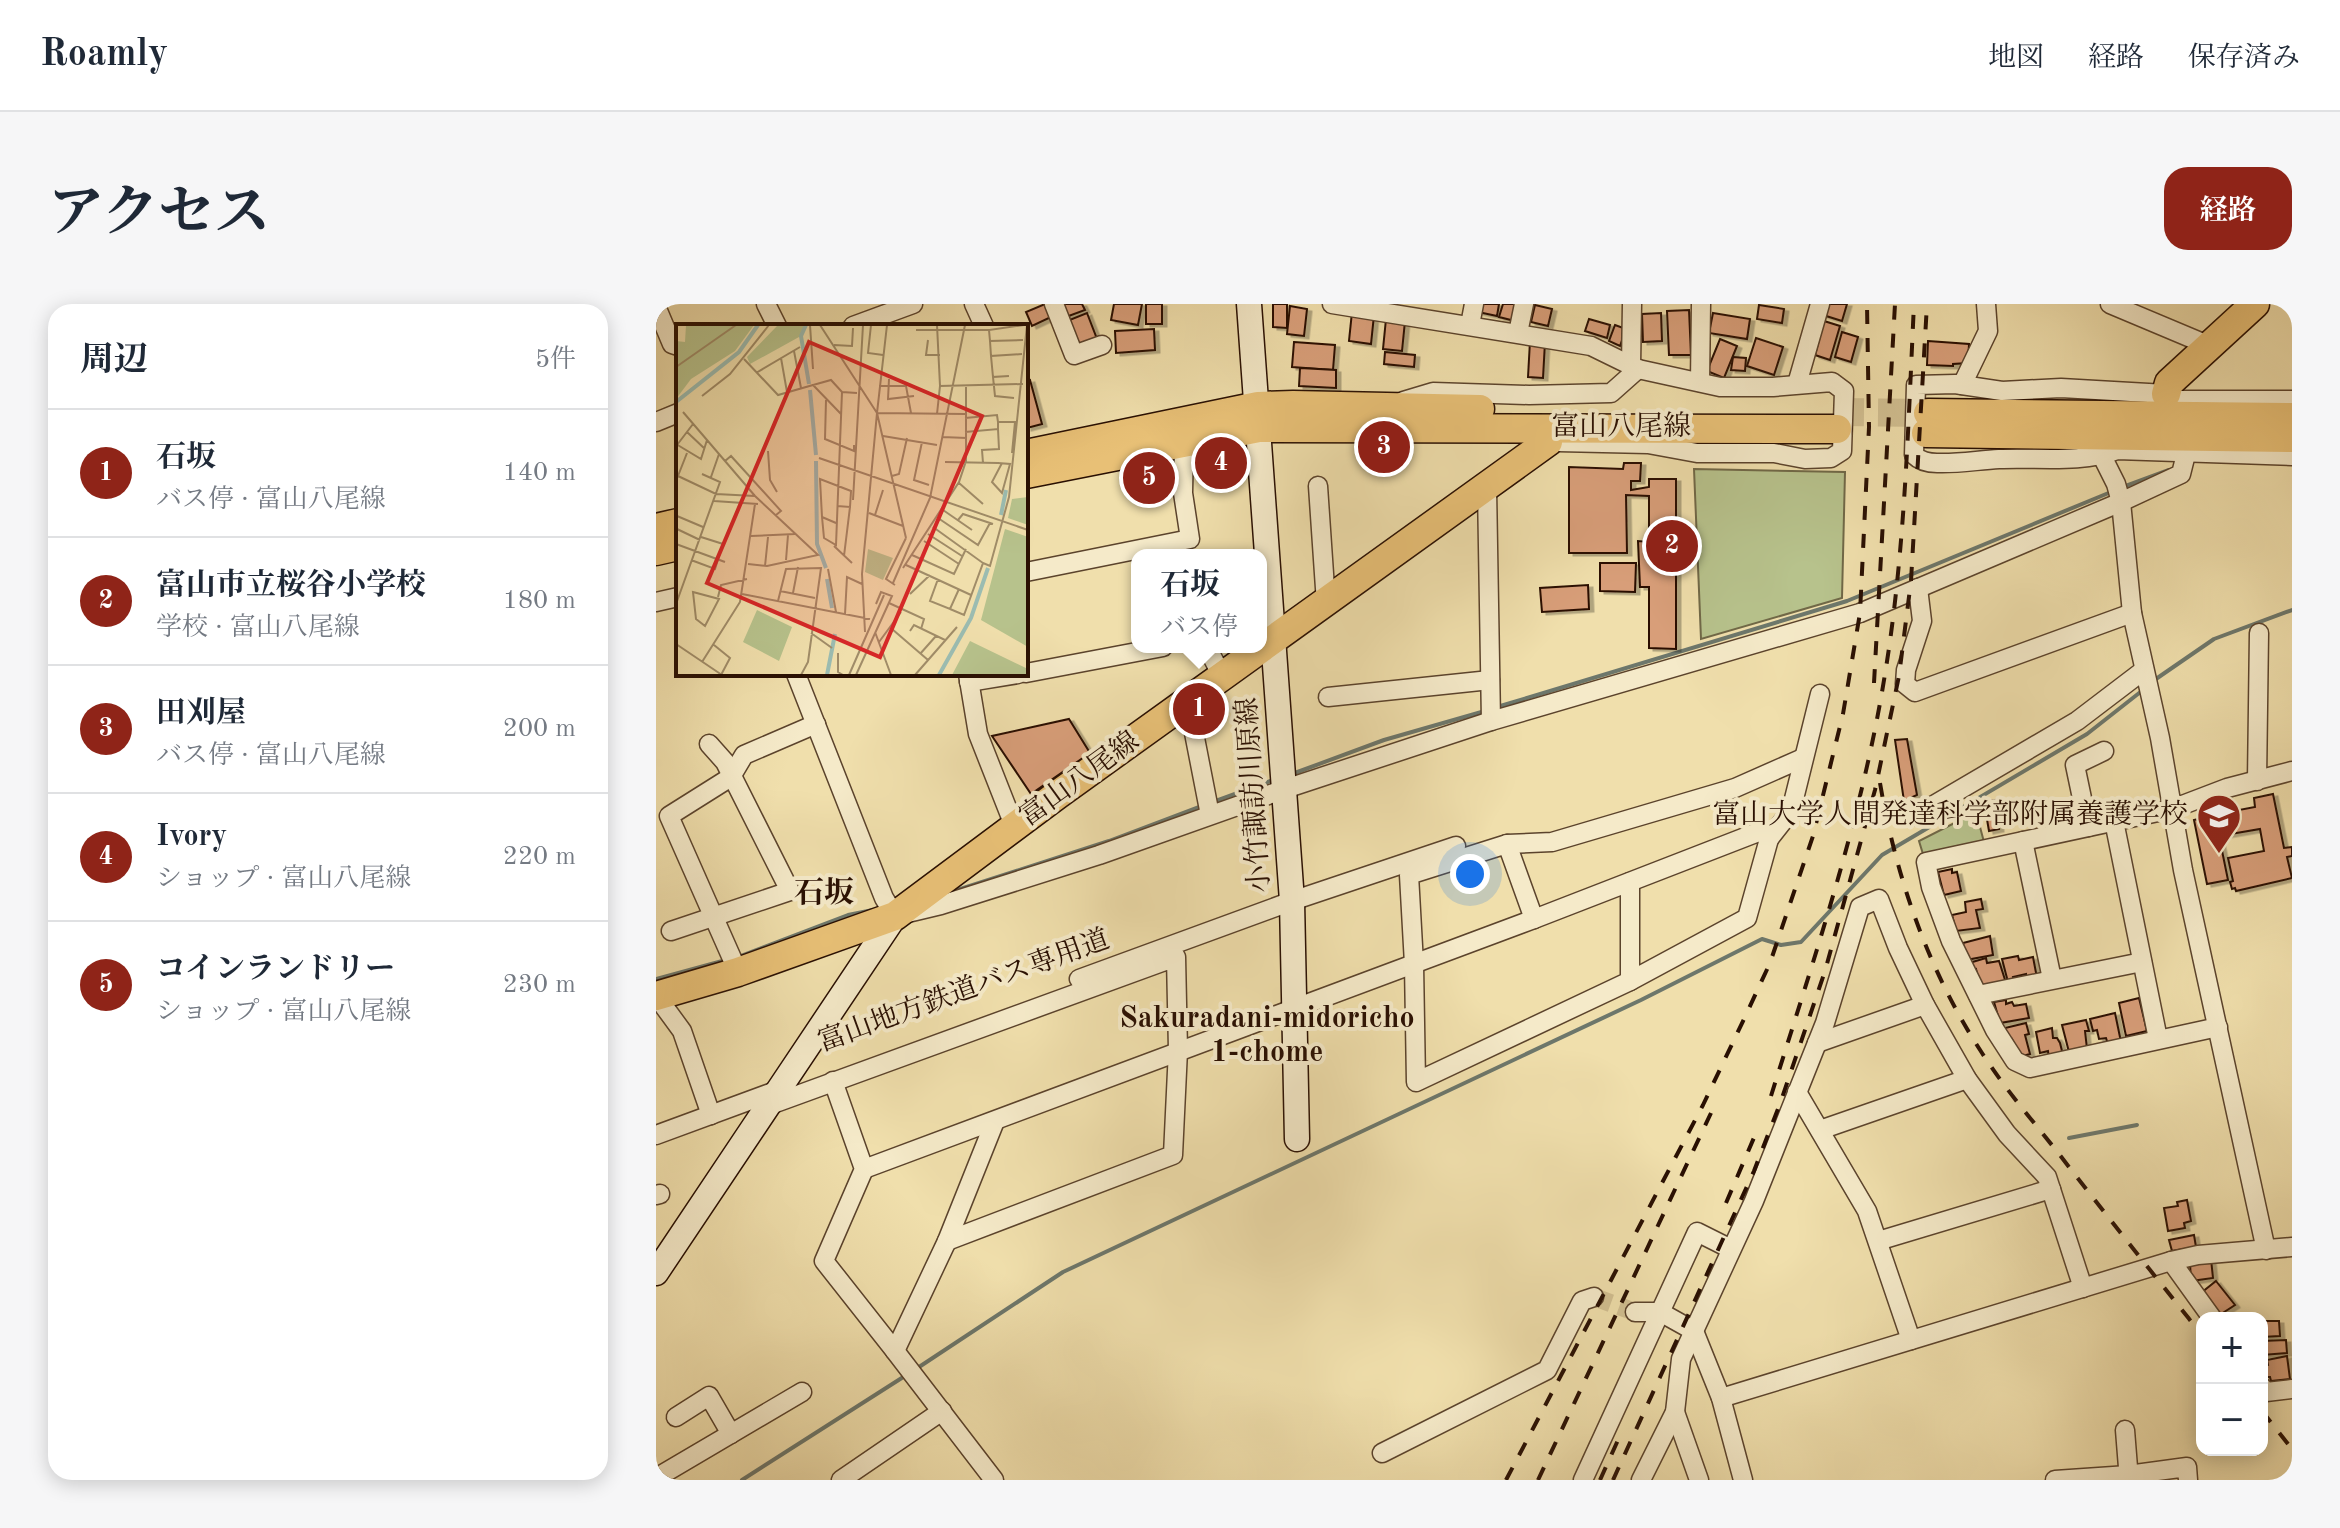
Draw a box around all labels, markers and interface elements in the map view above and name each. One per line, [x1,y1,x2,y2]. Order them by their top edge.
text: Roamly [40,36,168,74]
text: 地図 [1988,45,2044,73]
text: 経路 [2088,45,2144,73]
text: 保存済み [2188,45,2300,73]
button: 経路 [2164,167,2292,250]
text: アクセス [48,187,270,243]
inset map [676,324,1028,676]
text: 周辺 [80,344,148,378]
text: 5件 [535,347,576,373]
street label: 富山八尾線 [1551,411,1691,442]
pin: 3 [1358,417,1410,477]
pin: 4 [1195,433,1247,493]
text: 石坂 [156,443,216,473]
pin: 5 [1123,448,1175,508]
text: 1 [98,460,114,486]
text: 140 m [503,460,576,486]
text: バス停 · 富山八尾線 [156,487,386,513]
pin: 2 [1646,516,1698,576]
popup [1131,549,1267,653]
text: 富山市立桜谷小学校 [156,571,426,601]
text: 石坂 [1160,571,1220,601]
text: 2 [98,588,114,614]
text: 180 m [503,588,576,614]
text: 学校 · 富山八尾線 [156,615,360,641]
text: バス停 [1160,615,1238,641]
pin: 1 [1173,679,1225,739]
street label: 小竹諏訪川原線 [1231,696,1276,894]
text: 田刈屋 [156,699,246,729]
text: 3 [98,716,114,742]
text: 200 m [503,716,576,742]
street label: 富山八尾線 [1013,725,1145,832]
text: バス停 · 富山八尾線 [156,743,386,769]
school or university icon: 富山大学人間発達科学部附属養護学校 [2195,792,2243,855]
place label: 富山大学人間発達科学部附属養護学校 [1712,799,2188,830]
text: Ivory [156,822,227,852]
text: 4 [98,844,114,870]
text: 220 m [503,844,576,870]
your location [1450,854,1490,894]
text: ショップ · 富山八尾線 [156,866,411,892]
district label: 石坂 [794,876,854,909]
street label: 富山地方鉄道バス専用道 [813,923,1114,1058]
text: コインランドリー [156,955,395,985]
text: 5 [98,972,114,998]
text: 230 m [503,972,576,998]
text: ショップ · 富山八尾線 [156,999,411,1025]
district label: Sakuradani-midoricho 1-chome [1119,1004,1415,1068]
map controls [2196,1312,2268,1456]
button: + [2196,1312,2268,1384]
button: − [2196,1384,2268,1456]

